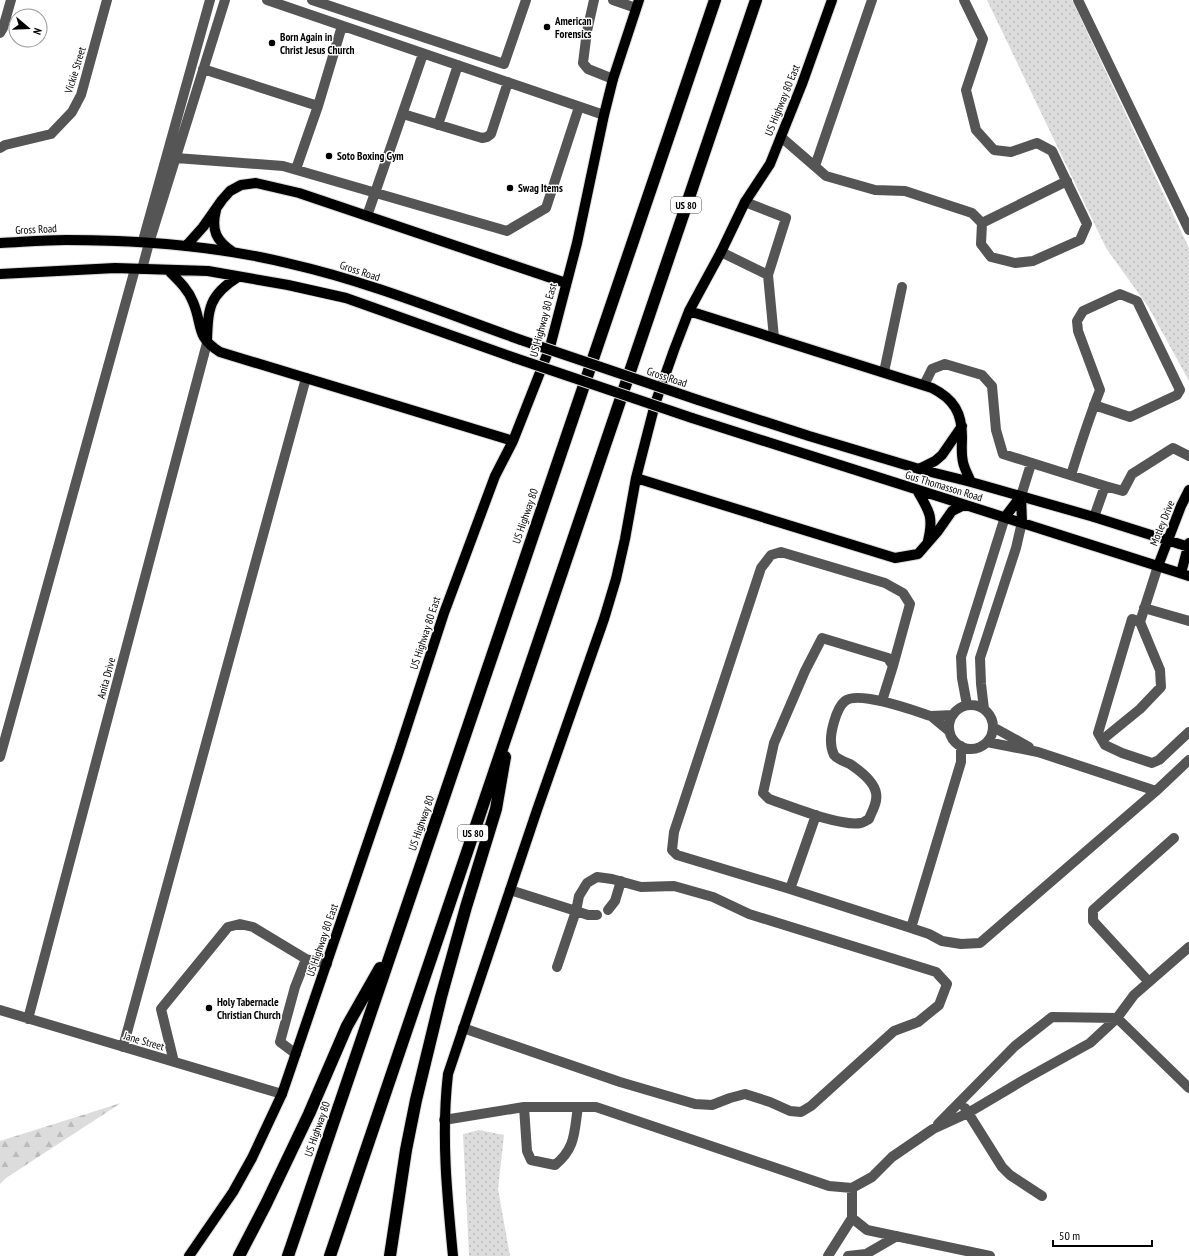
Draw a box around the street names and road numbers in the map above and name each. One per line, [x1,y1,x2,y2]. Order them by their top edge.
street label: Vickie Street [61,45,89,96]
street label: US Highway 80 East [761,62,803,138]
road number: US 80 [671,197,701,213]
street label: Gross Road [15,221,57,237]
street label: Gross Road [338,258,382,284]
street label: US Highway 80 East [526,282,560,358]
street label: Gross Road [645,364,689,390]
street label: Gus Thomasson Road [904,468,985,504]
street label: US Highway 80 [509,486,541,546]
street label: Motley Drive [1147,498,1178,548]
street label: US Highway 80 East [407,595,443,671]
street label: Anita Drive [94,655,118,700]
street label: US Highway 80 [405,793,437,853]
road number: US 80 [458,825,488,841]
street label: US Highway 80 East [303,902,341,978]
street label: Jane Street [121,1028,166,1053]
street label: US Highway 80 [301,1099,333,1159]

